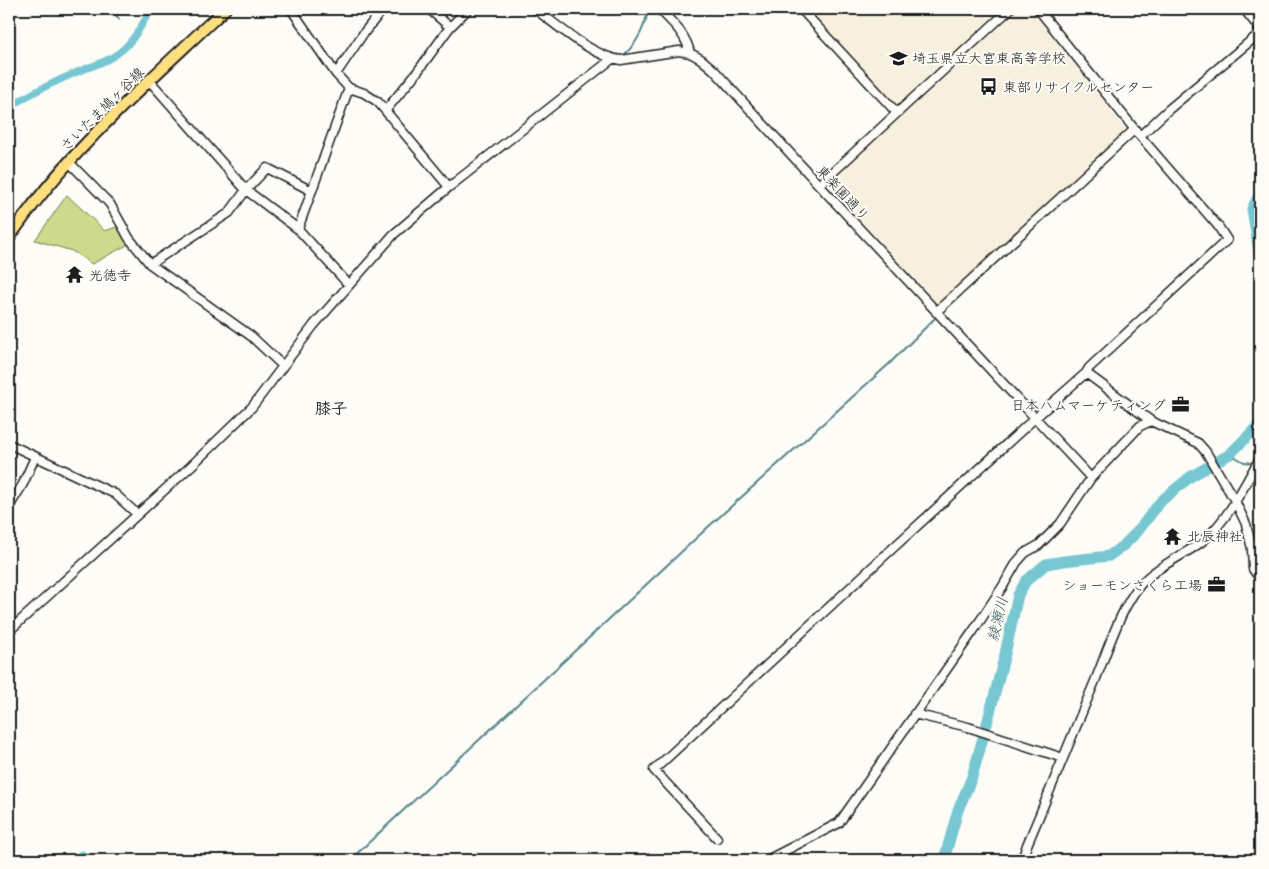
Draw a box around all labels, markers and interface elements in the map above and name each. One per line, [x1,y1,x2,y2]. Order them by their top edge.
school or university icon: 埼玉県立大宮東高等学校 [888,48,908,68]
place label: 埼玉県立大宮東高等学校 [912,49,1066,67]
street label: さいたま鳩ヶ谷線 [56,63,148,155]
bus stop icon: 東部リサイクルセンター [979,77,999,97]
place label: 東部リサイクルセンター [1003,78,1154,96]
street label: 東楽園通り [813,161,873,225]
temple icon: 光徳寺 [65,265,85,285]
place label: 光徳寺 [89,266,131,284]
office icon: 日本ハムマーケティング [1170,395,1190,415]
place label: 日本ハムマーケティング [1011,396,1166,414]
district label: 膝子 [315,398,347,418]
temple icon: 北辰神社 [1163,526,1183,546]
place label: 北辰神社 [1187,527,1243,545]
office icon: ショーモンさくら工場 [1206,575,1226,595]
place label: ショーモンさくら工場 [1063,576,1202,594]
water label: 綾瀬川 [982,595,1012,643]

